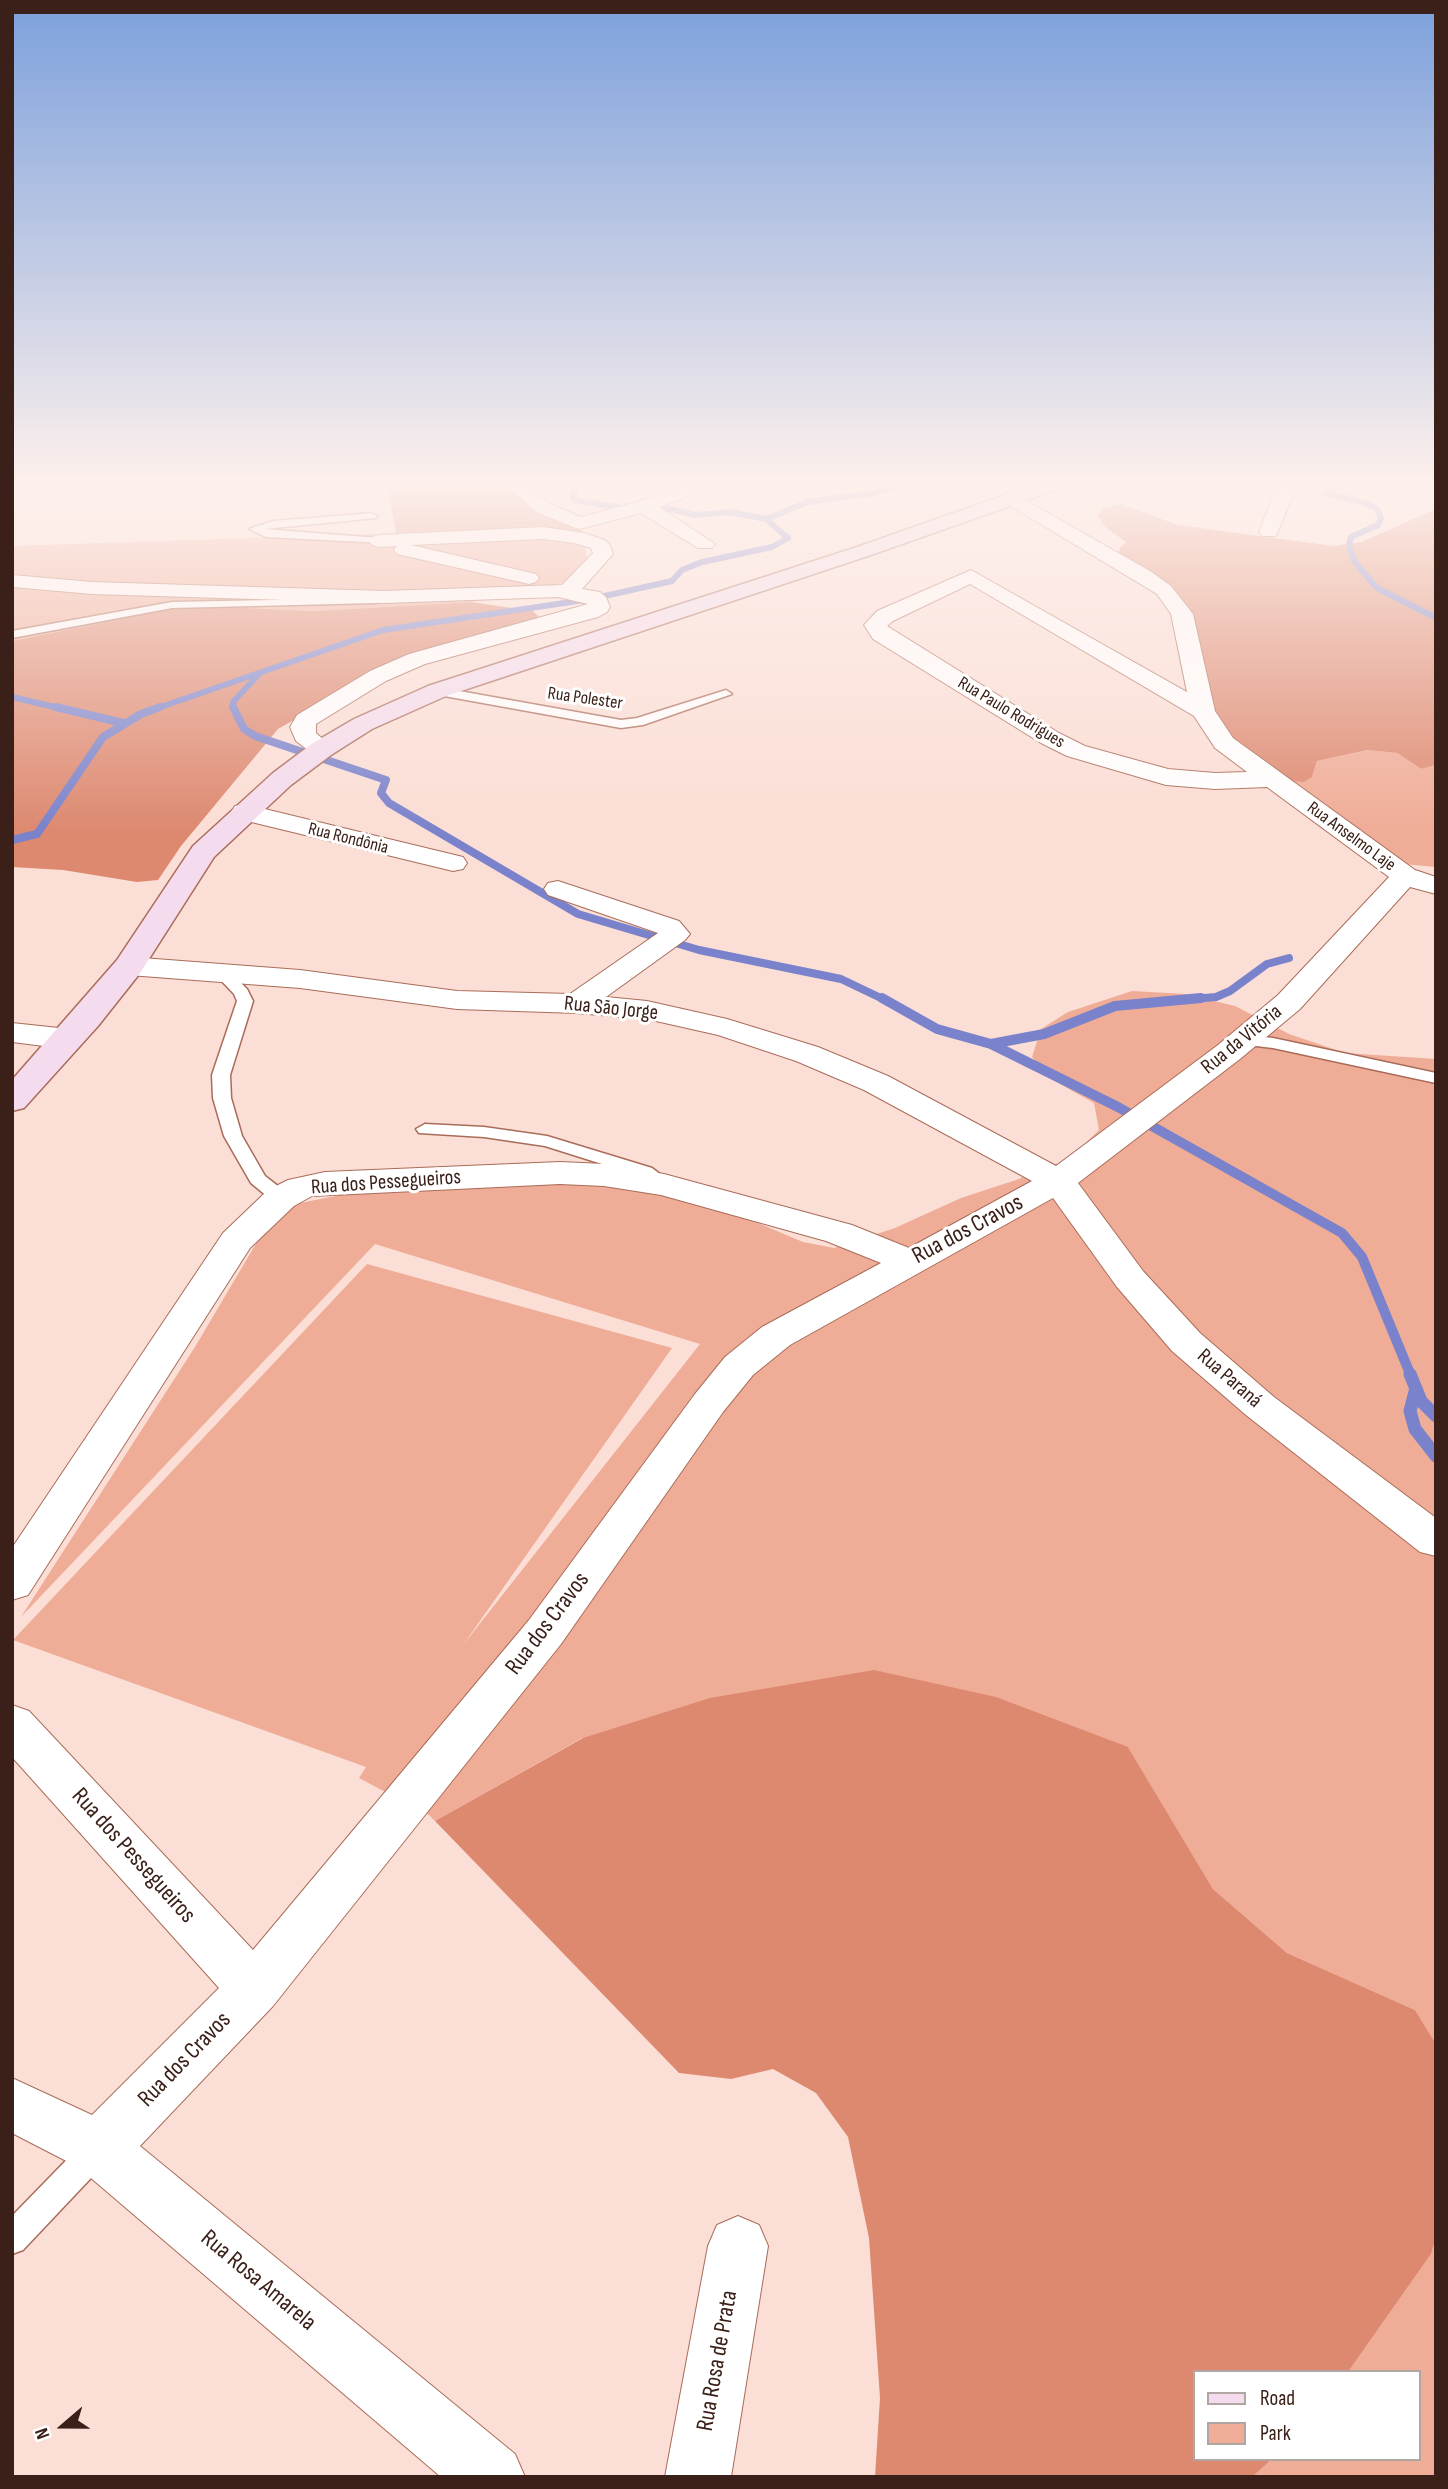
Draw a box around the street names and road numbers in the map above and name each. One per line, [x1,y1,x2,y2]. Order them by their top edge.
street label: Rua Paulo Rodrigues [954,673,1068,753]
street label: Rua Polester [546,683,624,715]
street label: Rua Anselmo Laje [1302,798,1400,876]
street label: Rua Rondônia [306,819,390,859]
street label: Rua São Jorge [563,992,659,1026]
street label: Rua da Vitória [1197,1000,1287,1080]
street label: Rua dos Pessegueiros [310,1165,462,1201]
street label: Rua dos Cravos [908,1189,1028,1271]
street label: Rua Paraná [1192,1344,1266,1414]
street label: Rua dos Cravos [500,1567,596,1681]
street label: Rua dos Pessegueiros [65,1783,201,1929]
street label: Rua dos Cravos [132,2006,238,2114]
street label: Rua Rosa Amarela [194,2224,322,2338]
street label: Rua Rosa de Prata [691,2288,745,2434]

